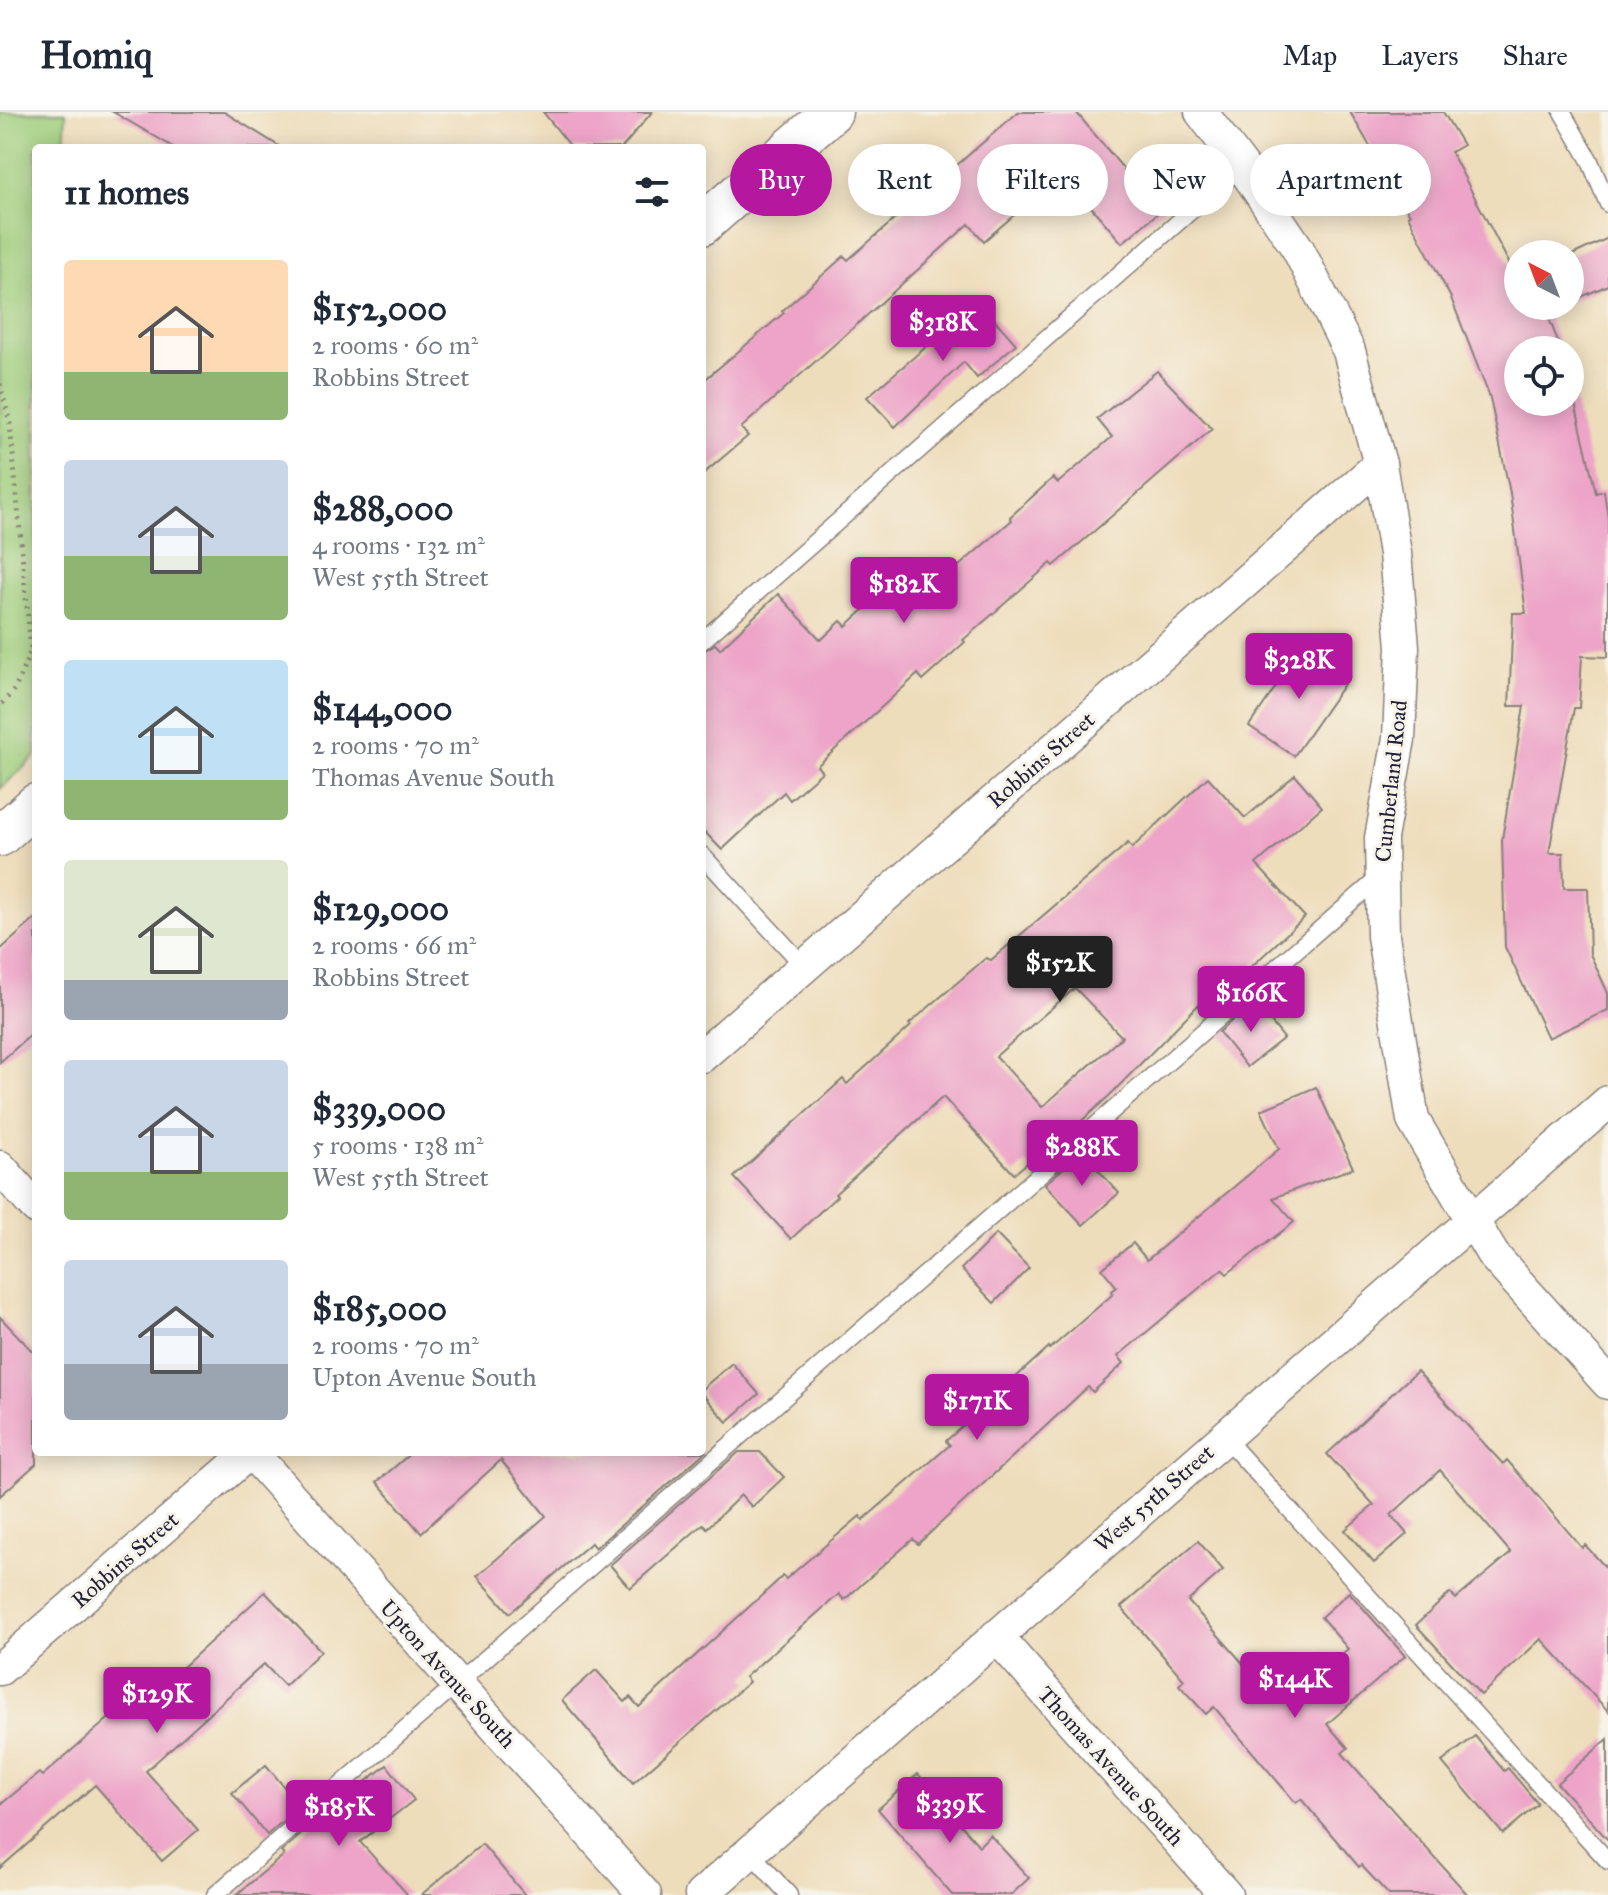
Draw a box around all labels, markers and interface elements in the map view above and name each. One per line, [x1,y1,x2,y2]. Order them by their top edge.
text: Homiq [40,32,152,78]
text: Map [1282,38,1337,73]
text: Layers [1381,38,1459,73]
text: Share [1503,38,1568,73]
chip: Buy [730,144,832,216]
chip: Rent [848,144,961,216]
chip: Filters [977,144,1108,216]
chip: New [1124,144,1234,216]
chip: Apartment [1250,144,1431,216]
icon: filters [630,170,674,214]
text: 11 homes [64,172,189,213]
north arrow [1504,240,1584,320]
map controls [1504,240,1584,416]
text: $152,000 [312,288,447,329]
icon: home [128,292,224,388]
pin: $318K [887,295,999,363]
text: $318K [909,305,977,337]
text: 2 rooms · 60 m² [312,329,478,361]
button: locate [1504,336,1584,416]
text: Robbins Street [312,361,469,393]
text: $288,000 [312,488,453,529]
icon: home [128,492,224,588]
text: 4 rooms · 132 m² [312,529,485,561]
pin: $182K [848,557,960,625]
text: West 55th Street [312,561,489,593]
text: $182K [869,567,939,599]
pin: $328K [1243,633,1355,701]
text: $328K [1263,643,1335,675]
text: $144,000 [312,688,453,729]
icon: home [128,692,224,788]
street label: Cumberland Road [1369,699,1413,863]
street label: Robbins Street [982,706,1100,814]
text: 2 rooms · 70 m² [312,729,479,761]
text: Thomas Avenue South [312,761,555,793]
text: $129,000 [312,888,449,929]
icon: home [128,892,224,988]
text: 2 rooms · 66 m² [312,929,476,961]
pin: $152K [1004,936,1116,1004]
text: $152K [1025,946,1095,978]
text: Robbins Street [312,961,469,993]
pin: $166K [1195,966,1307,1034]
text: $166K [1216,976,1286,1008]
text: $339,000 [312,1088,446,1129]
icon: home [128,1092,224,1188]
pin: $288K [1026,1120,1138,1188]
text: 5 rooms · 138 m² [312,1129,484,1161]
text: $288K [1045,1130,1119,1162]
text: West 55th Street [312,1161,489,1193]
text: $185,000 [312,1288,447,1329]
icon: home [128,1292,224,1388]
text: 2 rooms · 70 m² [312,1329,479,1361]
text: Upton Avenue South [312,1361,537,1393]
pin: $171K [921,1374,1033,1442]
text: $171K [943,1384,1011,1416]
street label: West 55th Street [1089,1439,1219,1557]
street label: Robbins Street [66,1506,184,1614]
street label: Upton Avenue South [374,1594,522,1754]
pin: $144K [1239,1652,1351,1720]
text: $144K [1258,1662,1332,1694]
pin: $129K [101,1667,213,1735]
text: $129K [121,1677,193,1709]
street label: Thomas Avenue South [1032,1681,1190,1851]
pin: $339K [894,1777,1006,1845]
pin: $185K [283,1780,395,1848]
text: $339K [916,1787,984,1819]
text: $185K [304,1790,374,1822]

